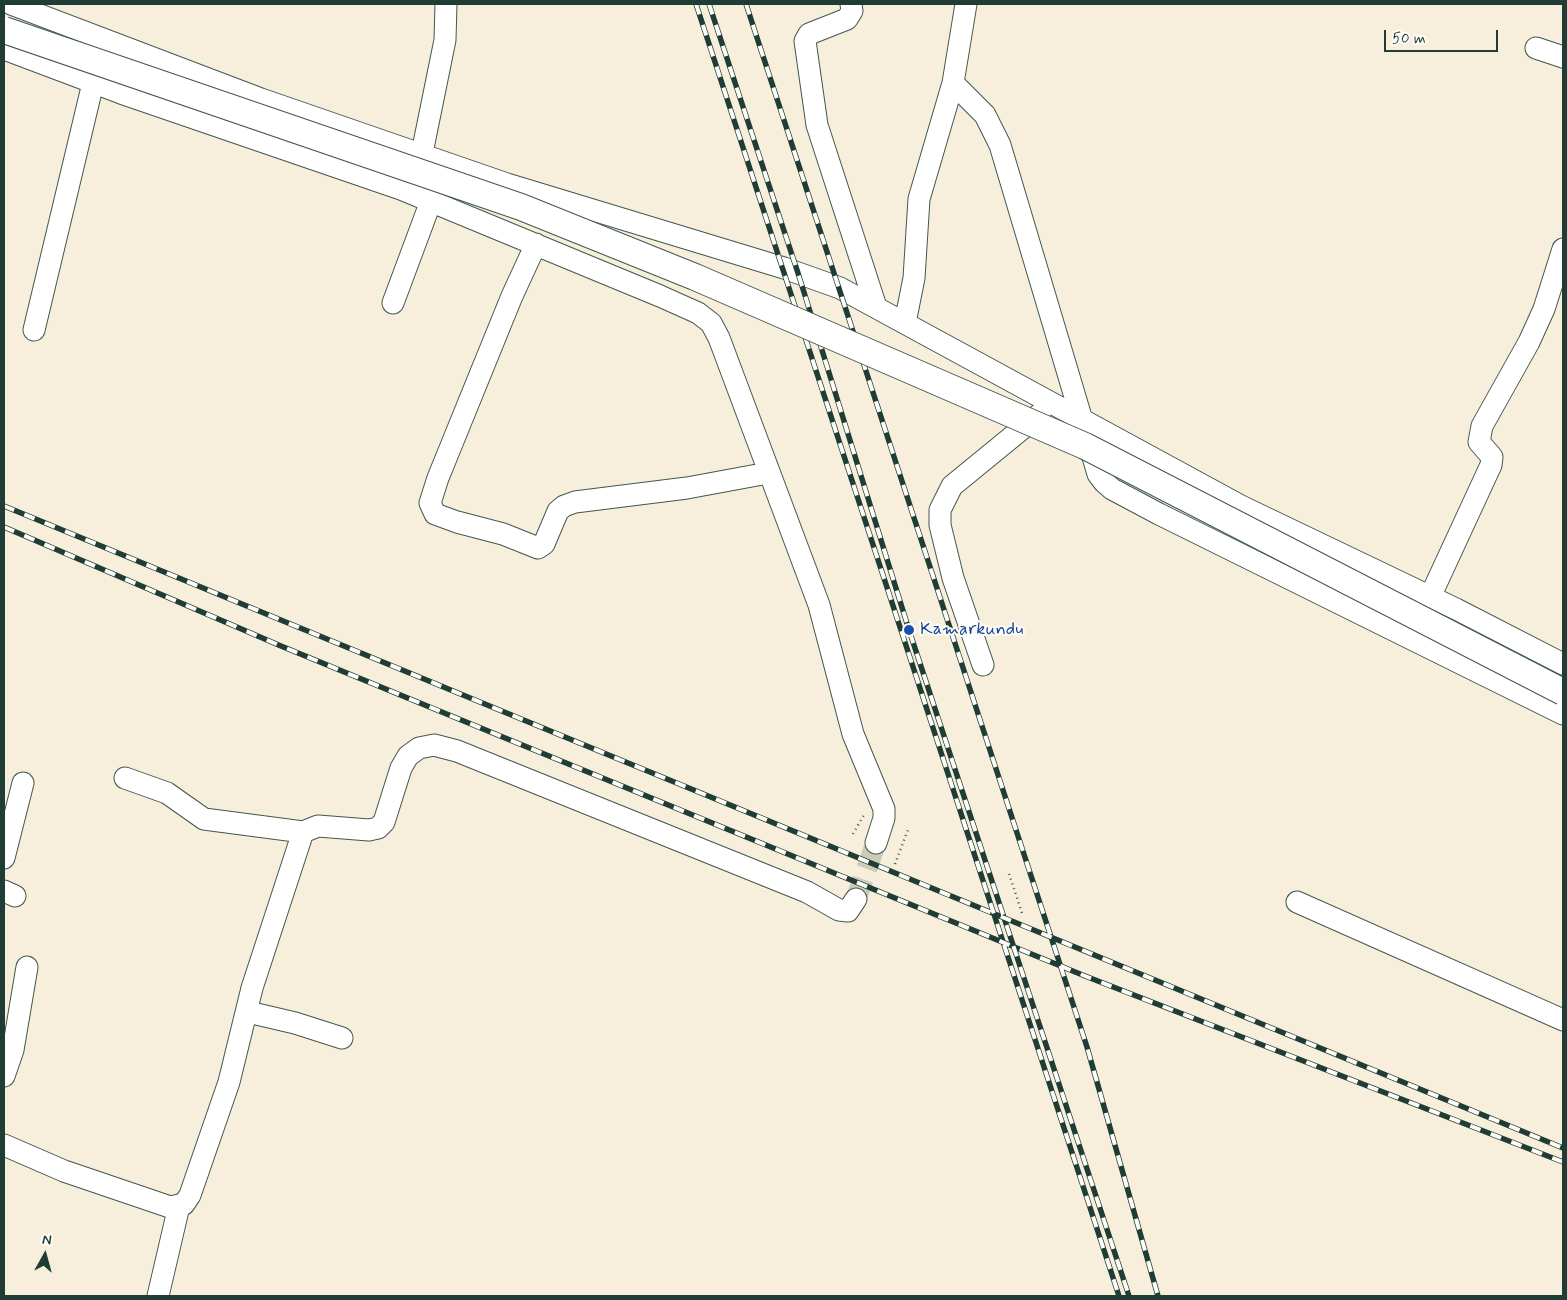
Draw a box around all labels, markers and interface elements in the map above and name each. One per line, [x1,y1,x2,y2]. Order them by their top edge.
scale bar [1387,20,1501,52]
text: 50 m [1392,29,1426,49]
place label: Kamarkundu [920,619,1023,641]
marker: Kamarkundu [902,623,916,637]
north arrow [20,1230,70,1280]
text: N [41,1231,53,1250]

